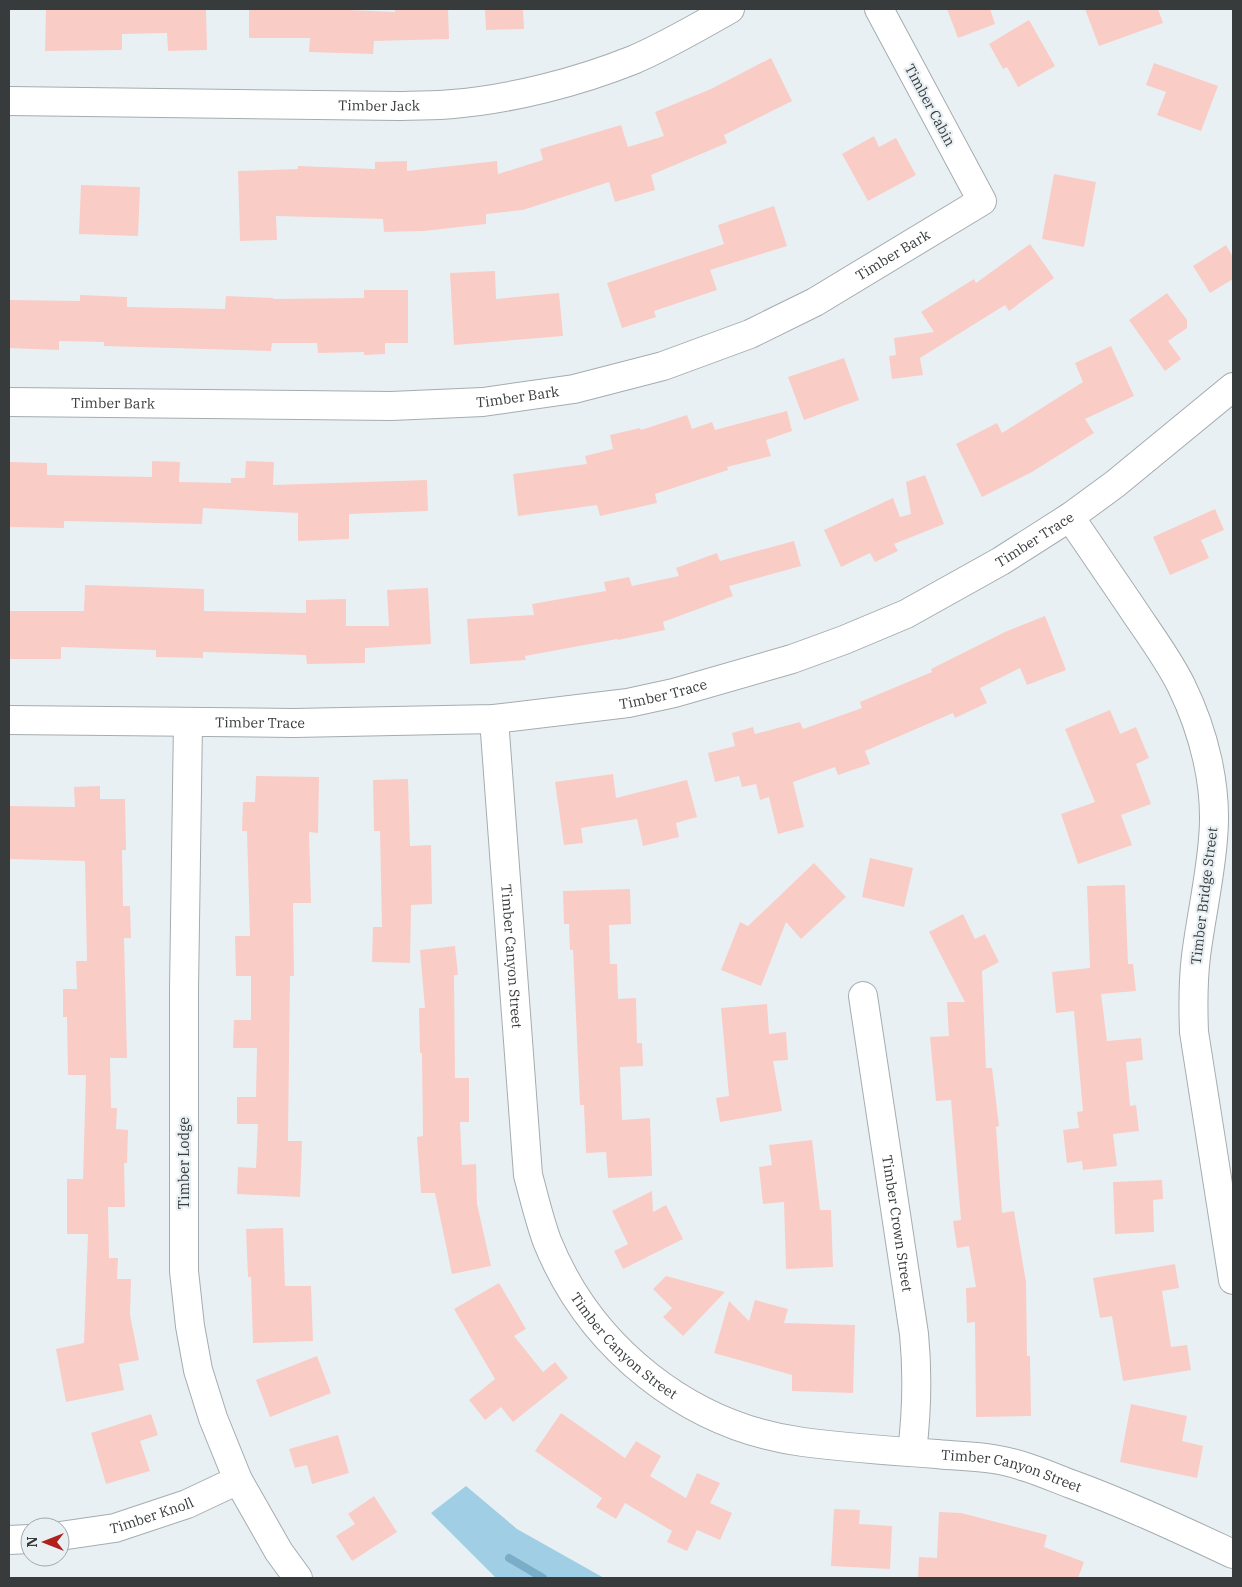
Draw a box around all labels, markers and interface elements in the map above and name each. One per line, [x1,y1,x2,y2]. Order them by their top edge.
street label: Timber Cabin [901,61,959,149]
street label: Timber Jack [338,96,421,115]
street label: Timber Bark [852,225,934,284]
street label: Timber Bark [476,382,561,411]
street label: Timber Bark [71,394,156,413]
street label: Timber Trace [992,508,1077,571]
street label: Timber Trace [618,675,709,713]
street label: Timber Trace [215,713,305,732]
street label: Timber Bridge Street [1187,826,1221,966]
street label: Timber Canyon Street [497,884,526,1029]
street label: Timber Lodge [175,1117,193,1209]
street label: Timber Crown Street [878,1154,916,1293]
street label: Timber Canyon Street [567,1289,681,1403]
street label: Timber Canyon Street [940,1445,1084,1496]
street label: Timber Knoll [108,1493,196,1538]
north arrow [20,1517,70,1567]
text: N [23,1536,41,1548]

